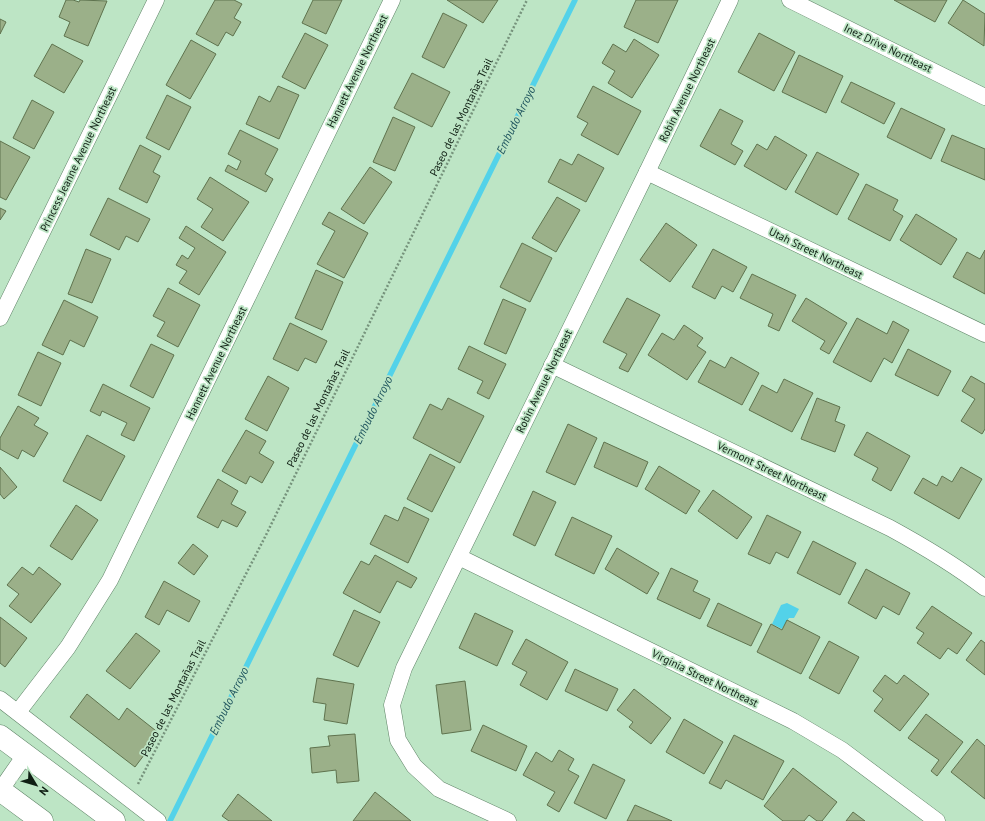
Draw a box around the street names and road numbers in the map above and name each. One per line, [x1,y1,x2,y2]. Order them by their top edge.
street label: Hannett Avenue Northeast [323,12,391,130]
street label: Inez Drive Northeast [842,21,935,76]
street label: Robin Avenue Northeast [656,36,718,144]
street label: Paseo de las Montañas Trail [426,55,496,178]
street label: Princess Jeanne Avenue Northeast [37,84,119,234]
street label: Utah Street Northeast [767,224,866,282]
street label: Hannett Avenue Northeast [182,304,250,422]
street label: Robin Avenue Northeast [513,327,575,435]
street label: Paseo de las Montañas Trail [283,346,353,469]
street label: Vermont Street Northeast [714,438,829,504]
street label: Paseo de las Montañas Trail [137,636,209,759]
street label: Virginia Street Northeast [649,646,761,710]

